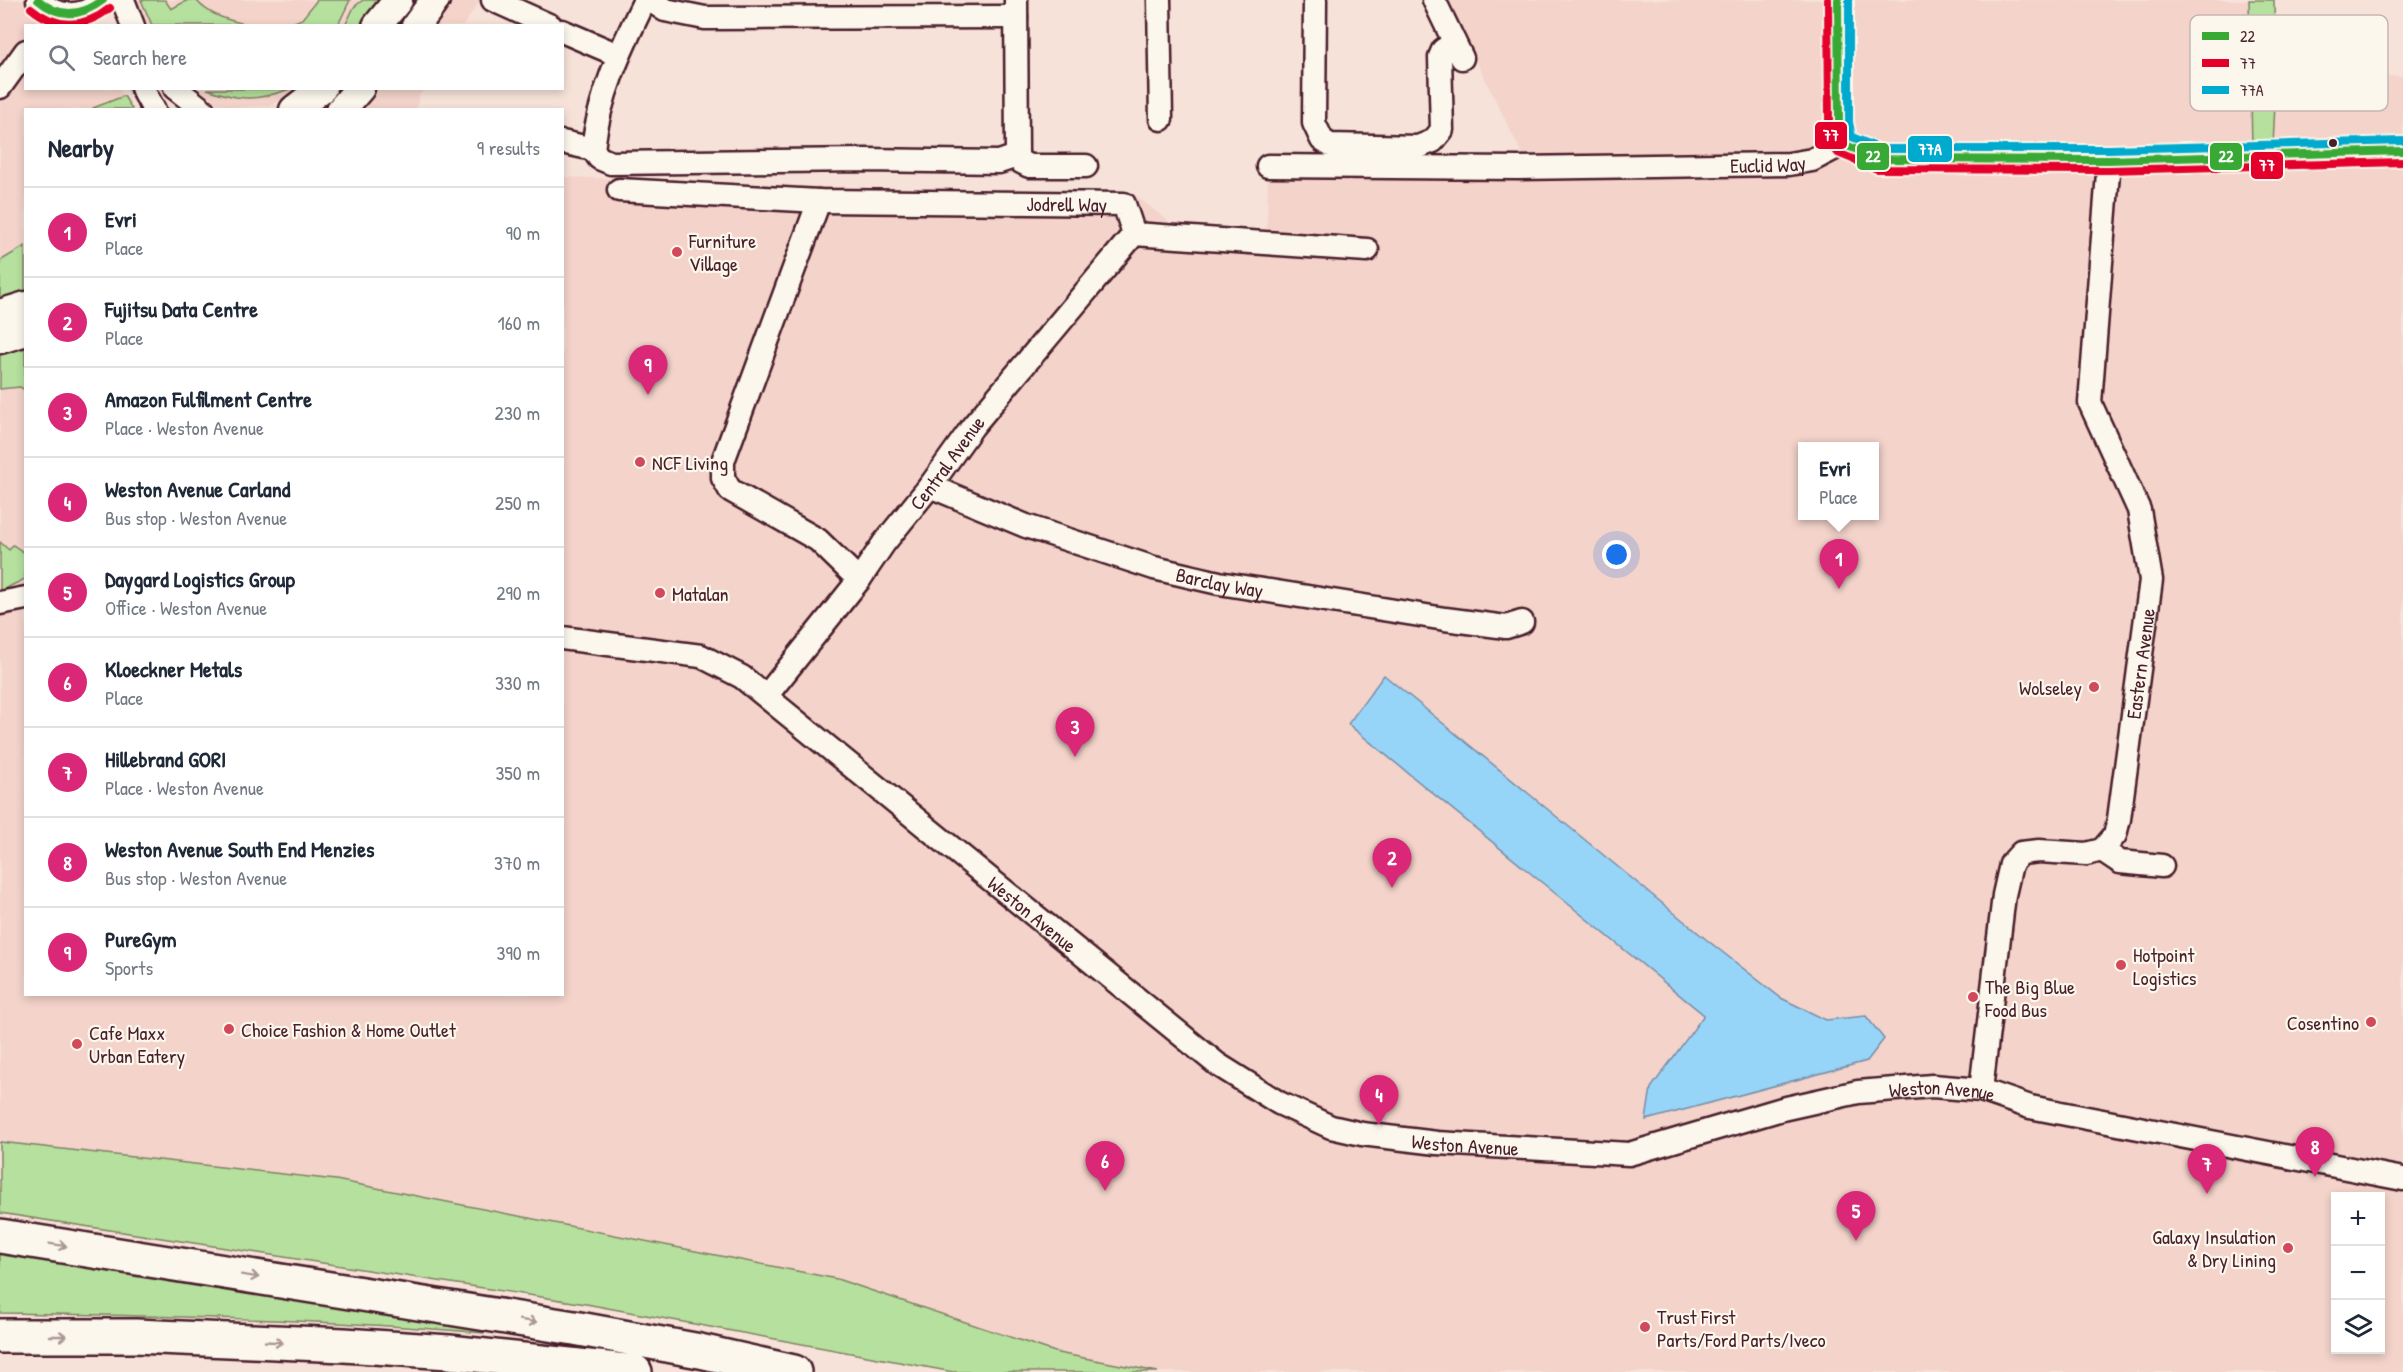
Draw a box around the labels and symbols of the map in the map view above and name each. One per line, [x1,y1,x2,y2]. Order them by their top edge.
legend [2190,15,2388,111]
text: 22 [2240,25,2255,47]
text: 77 [2240,52,2256,74]
text: 77A [2240,79,2264,101]
line badge: 77 [1814,121,1848,150]
text: 77 [1822,124,1839,146]
line badge: 77A [1907,135,1953,163]
unlabelled marker [2327,137,2339,149]
text: 77A [1917,138,1942,160]
line badge: 22 [1856,142,1890,171]
line badge: 22 [2209,142,2243,171]
text: 22 [1866,145,1881,167]
text: 22 [2219,145,2234,167]
street label: Euclid Way [1730,148,1808,178]
line badge: 77 [2250,151,2284,180]
text: 77 [2258,154,2275,176]
street label: Jodrell Way [1026,190,1107,217]
place label: Furniture Village [688,227,756,277]
marker: Furniture Village [670,245,684,259]
pin: 9 [628,346,668,395]
street label: Central Avenue [903,409,990,515]
place label: NCF Living [652,449,728,476]
marker: NCF Living [633,455,647,469]
your location [1602,540,1631,569]
pin: 1 [1820,540,1858,589]
street label: Barclay Way [1173,560,1265,603]
place label: Matalan [672,580,729,607]
marker: Matalan [653,586,667,600]
street label: Eastern Avenue [2119,606,2161,720]
place label: Wolseley [2019,674,2082,701]
marker: Wolseley [2087,680,2101,694]
pin: 3 [1056,708,1094,757]
pin: 2 [1372,838,1412,888]
street label: Weston Avenue [982,869,1083,958]
place label: Hotpoint Logistics [2133,941,2197,991]
marker: Hotpoint Logistics [2114,958,2128,972]
place label: The Big Blue Food Bus [1984,973,2075,1023]
marker: The Big Blue Food Bus [1966,990,1980,1004]
place label: Cosentino [2287,1009,2359,1036]
marker: Cosentino [2364,1015,2378,1029]
place label: Choice Fashion & Home Outlet [241,1016,457,1043]
place label: Cafe Maxx Urban Eatery [89,1019,185,1069]
marker: Choice Fashion & Home Outlet [222,1022,236,1036]
marker: Cafe Maxx Urban Eatery [70,1037,84,1051]
street label: Weston Avenue [1888,1073,1999,1108]
pin: 4 [1360,1076,1398,1125]
street label: Weston Avenue [1410,1127,1520,1161]
pin: 8 [2296,1128,2334,1177]
pin: 6 [1086,1142,1124,1191]
pin: 7 [2188,1144,2226,1194]
pin: 5 [1836,1192,1876,1241]
place label: Galaxy Insulation & Dry Lining [2152,1223,2276,1273]
one-way arrow [47,1240,67,1251]
marker: Galaxy Insulation & Dry Lining [2281,1241,2295,1255]
one-way arrow [240,1271,260,1282]
place label: Trust First Parts/Ford Parts/Iveco [1657,1303,1826,1353]
one-way arrow [518,1315,538,1326]
marker: Trust First Parts/Ford Parts/Iveco [1638,1320,1652,1334]
one-way arrow [48,1330,68,1342]
one-way arrow [264,1336,284,1347]

